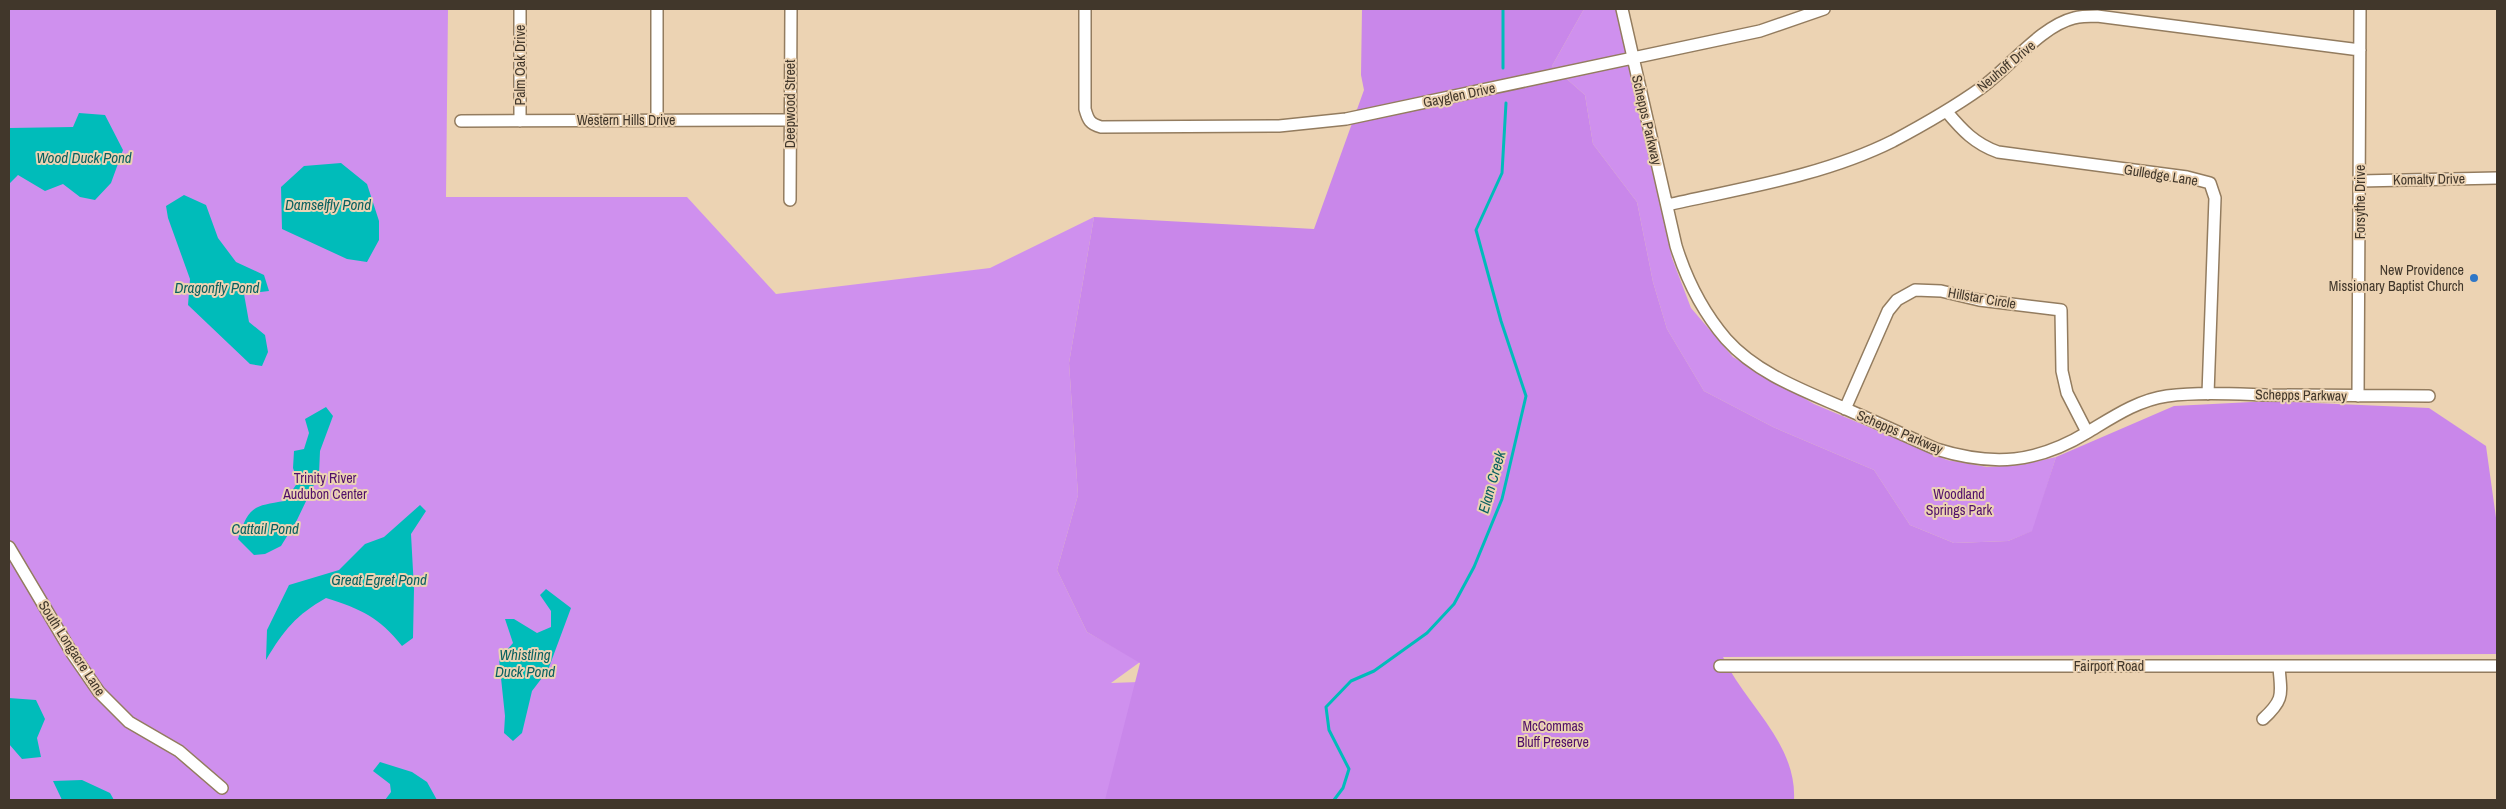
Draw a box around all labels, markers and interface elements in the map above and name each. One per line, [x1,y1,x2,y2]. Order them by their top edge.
street label: Palm Oak Drive [511,24,529,106]
street label: Neuhoff Drive [1973,36,2039,96]
street label: Deepwood Street [781,60,799,148]
street label: Schepps Parkway [1628,73,1666,167]
street label: Gayglen Drive [1421,79,1497,111]
street label: Western Hills Drive [577,111,675,129]
water label: Wood Duck Pond [36,147,132,168]
street label: Gulledge Lane [2123,160,2199,190]
street label: Forsythe Drive [2351,165,2369,239]
street label: Komalty Drive [2393,169,2465,189]
water label: Damselfly Pond [285,194,371,215]
place label: New Providence Missionary Baptist Church [2329,261,2464,295]
marker: New Providence Missionary Baptist Church [2468,272,2480,284]
water label: Dragonfly Pond [175,277,260,298]
street label: Hillstar Circle [1947,283,2017,313]
street label: Schepps Parkway [2255,385,2347,405]
street label: Schepps Parkway [1854,406,1946,458]
water label: Elam Creek [1473,447,1511,516]
park label: Trinity River Audubon Center [282,469,367,503]
park label: Woodland Springs Park [1926,485,1992,519]
water label: Cattail Pond [231,518,299,539]
water label: Great Egret Pond [331,569,427,590]
street label: South Longacre Lane [35,597,109,699]
water label: Whistling Duck Pond [495,644,555,682]
street label: Fairport Road [2074,657,2144,675]
park label: McCommas Bluff Preserve [1517,717,1589,751]

